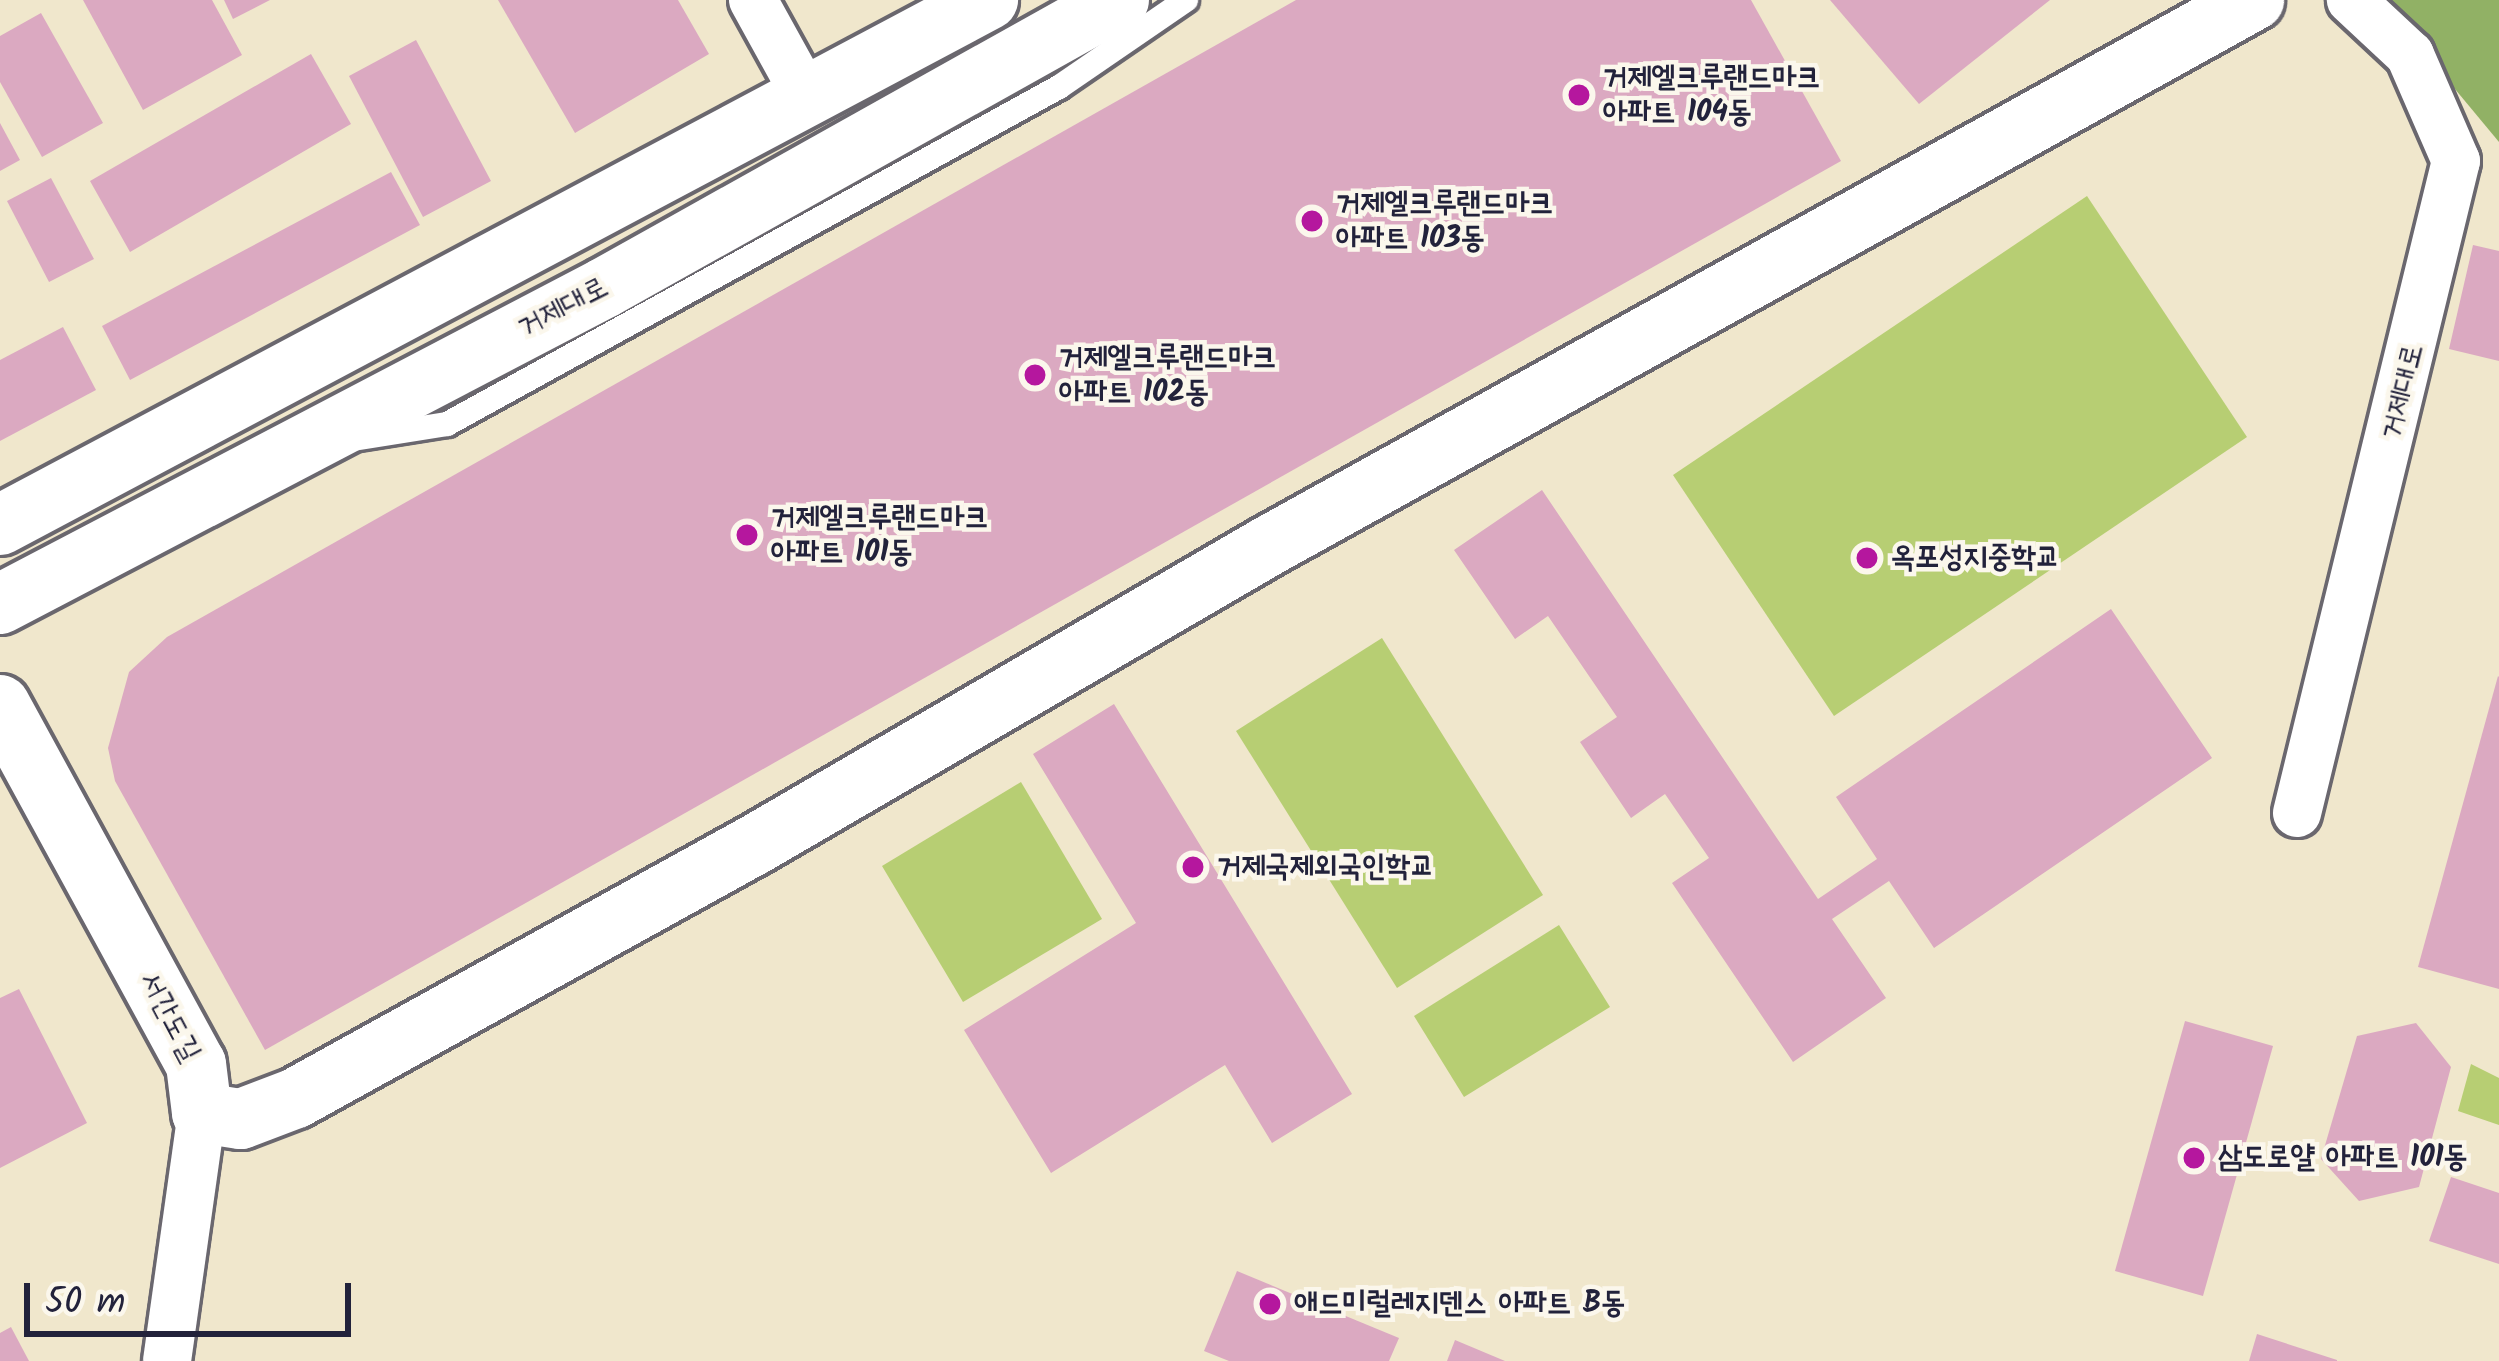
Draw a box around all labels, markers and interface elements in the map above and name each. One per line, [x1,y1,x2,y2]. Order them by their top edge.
place label: 거제엘크루랜드마크 아파트 104동 [1603,60,1820,130]
marker: 거제엘크루랜드마크 아파트 104동 [1566,82,1592,108]
place label: 거제엘크루랜드마크 아파트 103동 [1336,186,1553,256]
marker: 거제엘크루랜드마크 아파트 103동 [1299,208,1325,234]
street label: 거제대로 [512,270,614,346]
place label: 거제엘크루랜드마크 아파트 102동 [1059,340,1276,410]
street label: 거제대로 [2374,341,2432,443]
marker: 거제엘크루랜드마크 아파트 102동 [1022,362,1048,388]
place label: 거제엘크루랜드마크 아파트 101동 [771,500,988,570]
marker: 거제엘크루랜드마크 아파트 101동 [734,522,760,548]
place label: 옥포성지중학교 [1891,540,2060,576]
marker: 옥포성지중학교 [1854,545,1880,571]
place label: 거제국제외국인학교 [1217,849,1434,885]
marker: 거제국제외국인학교 [1180,854,1206,880]
street label: 서간도길 [130,966,208,1068]
place label: 삼도로얄 아파트 101동 [2218,1140,2468,1176]
marker: 삼도로얄 아파트 101동 [2181,1145,2207,1171]
scale bar [30,1259,357,1333]
text: 50 m [45,1275,125,1332]
place label: 애드미럴레지덴스 아파트 B동 [1294,1286,1626,1322]
marker: 애드미럴레지덴스 아파트 B동 [1257,1291,1283,1317]

